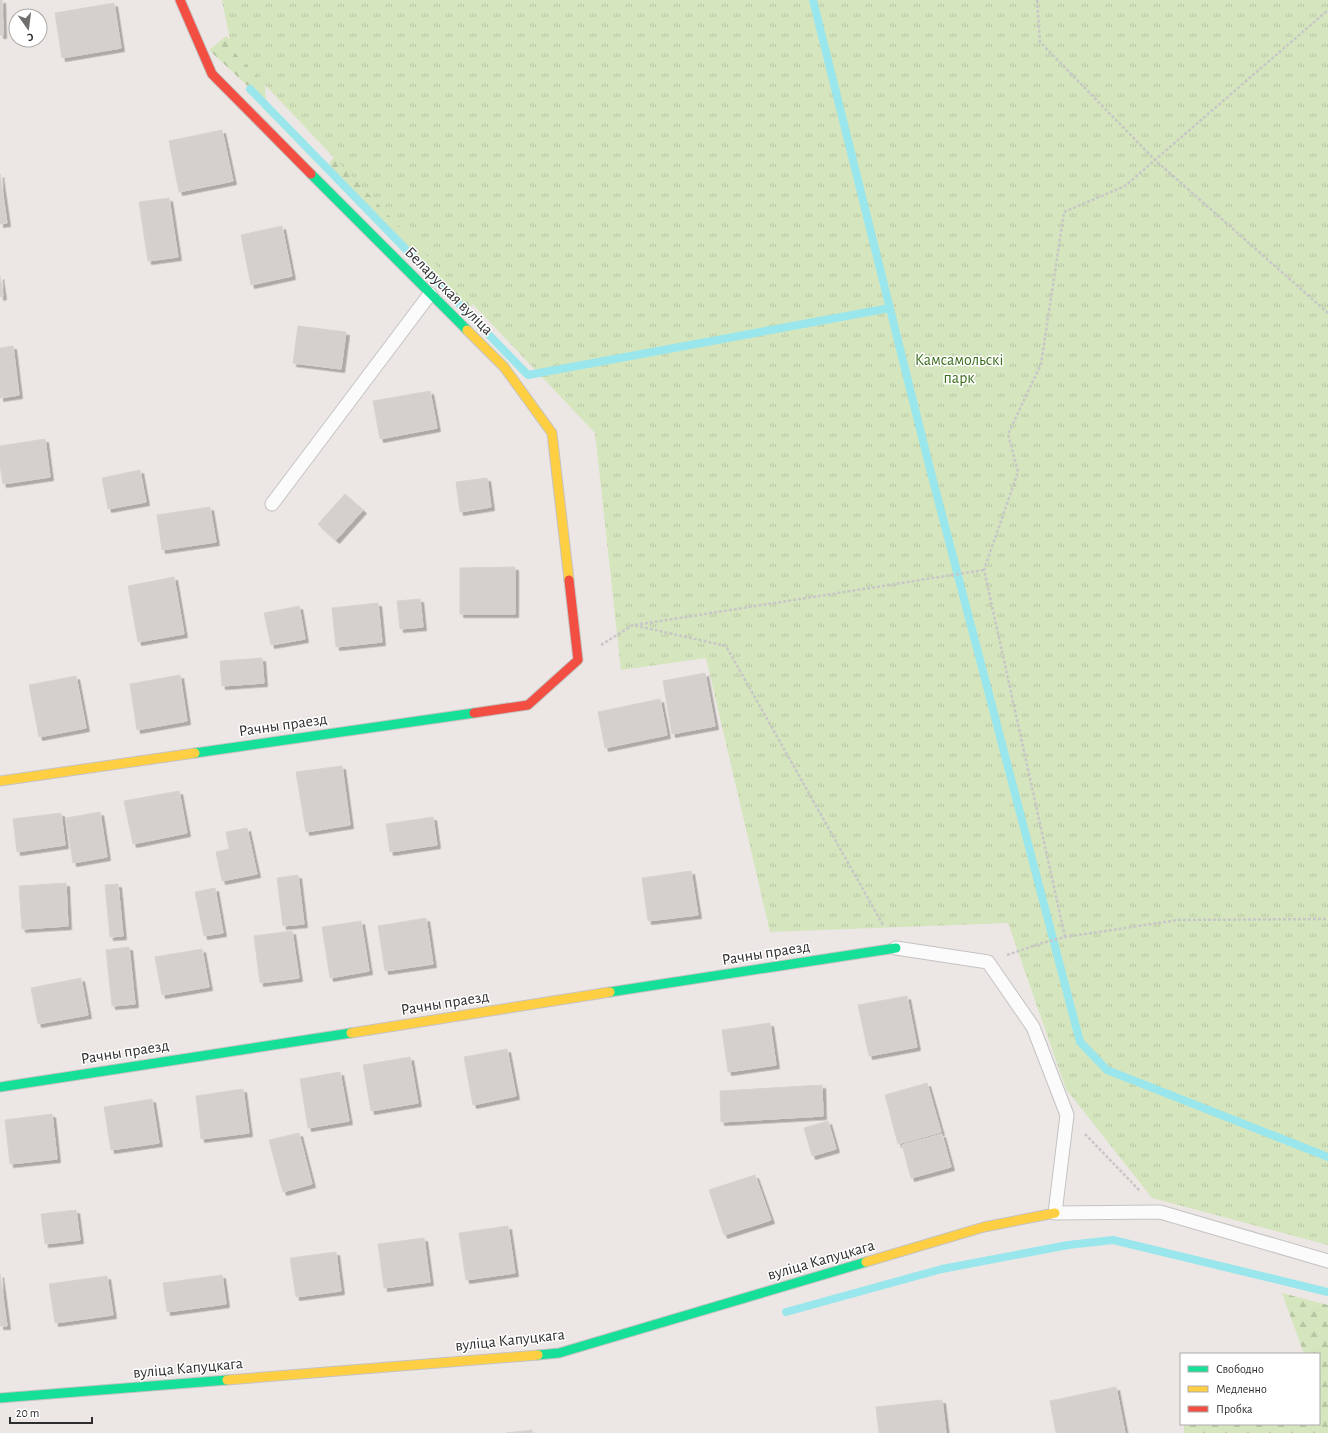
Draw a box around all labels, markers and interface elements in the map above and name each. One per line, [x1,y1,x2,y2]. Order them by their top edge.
north arrow [8,8,48,48]
text: С [26,31,35,43]
street label: Беларуская вуліца [401,244,496,339]
park label: Камсамольскі парк [915,352,1003,386]
street label: Рачны праезд [238,711,328,739]
street label: Рачны праезд [721,938,811,968]
street label: Рачны праезд [400,988,490,1018]
street label: Рачны праезд [80,1037,170,1067]
street label: вуліца Капуцкага [766,1237,877,1284]
street label: вуліца Капуцкага [454,1326,566,1355]
legend [1180,1353,1320,1425]
street label: вуліца Капуцкага [132,1355,244,1382]
text: Свободно [1216,1363,1264,1375]
text: Медленно [1216,1383,1267,1395]
scale bar [10,1399,92,1425]
text: Пробка [1216,1403,1253,1415]
text: 20 m [16,1407,39,1419]

